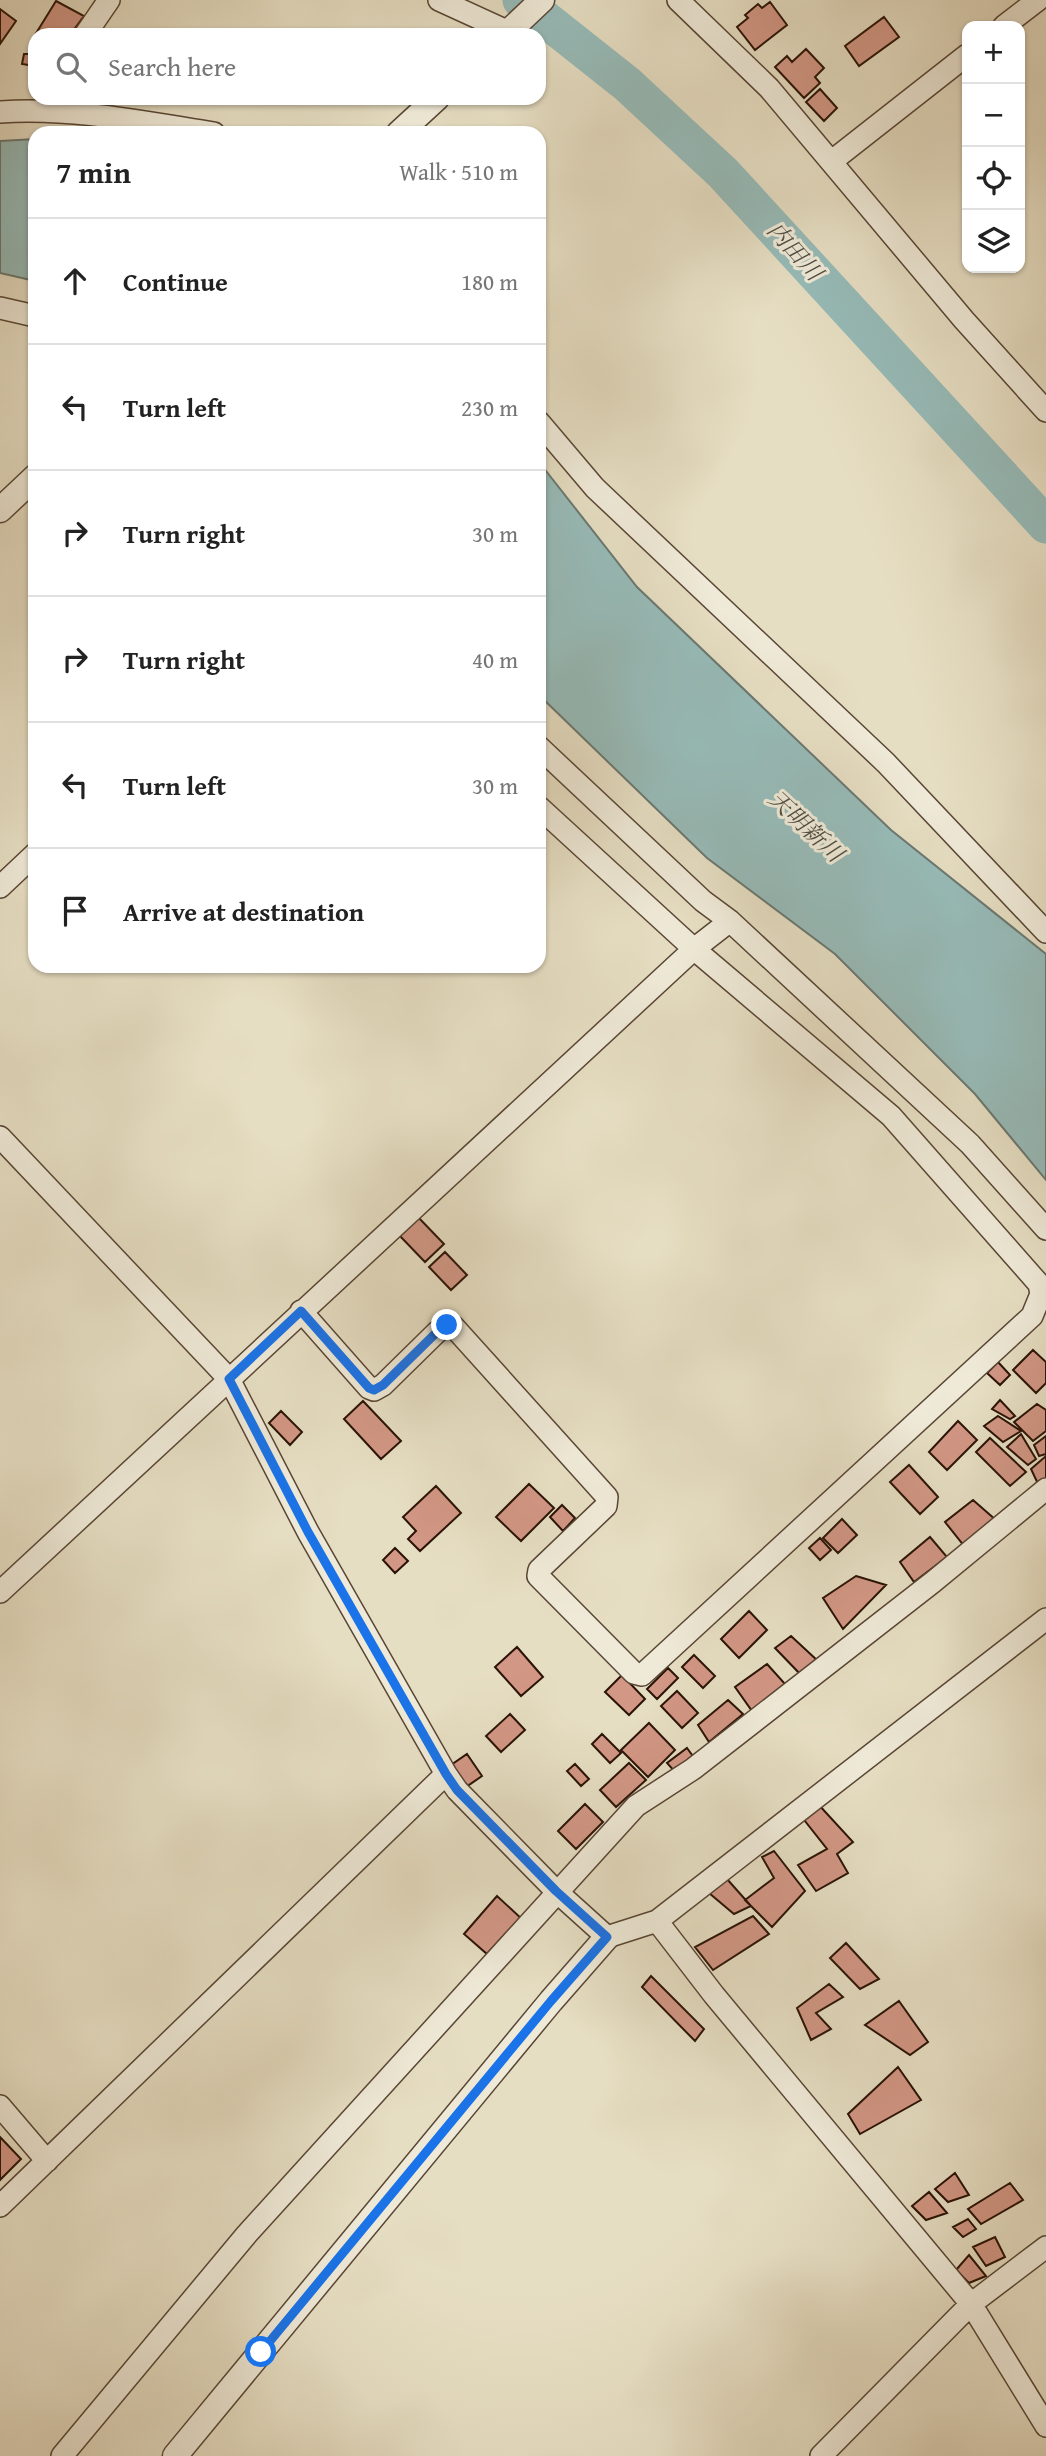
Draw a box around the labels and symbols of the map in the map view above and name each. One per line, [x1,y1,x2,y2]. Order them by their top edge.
water label: 内田川 [760,214,833,290]
water label: 天明新川 [761,782,853,871]
route end [431,1309,462,1340]
route start [245,2336,276,2367]

